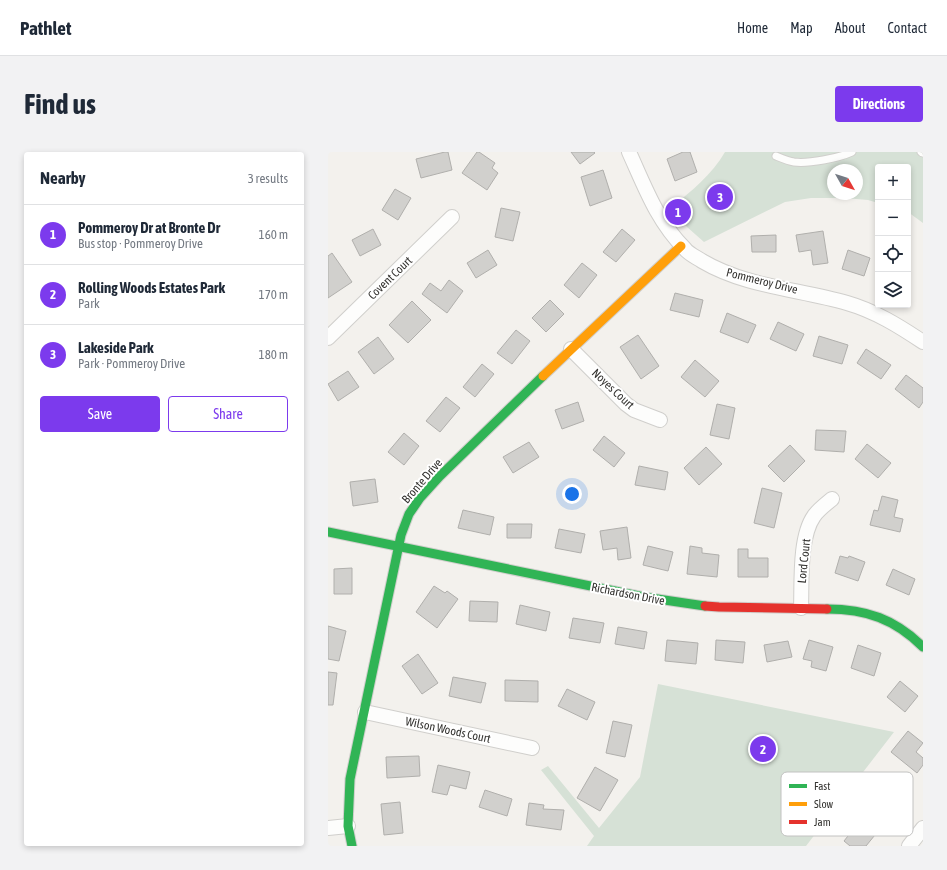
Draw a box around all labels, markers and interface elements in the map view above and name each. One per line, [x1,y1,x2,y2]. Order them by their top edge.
text: Pathlet [20,17,71,39]
text: Home [737,20,768,36]
text: Map [790,20,813,36]
text: About [835,20,866,36]
text: Contact [888,20,927,36]
button: Directions [835,86,923,122]
text: Find us [24,88,96,120]
north arrow [827,164,863,200]
map controls [875,164,911,308]
button: + [875,164,911,200]
text: Nearby [40,168,86,188]
text: 3 results [248,171,288,186]
pin: 3 [707,182,733,212]
pin: 1 [665,197,691,227]
button: − [875,200,911,236]
text: Pommeroy Dr at Bronte Dr [78,219,220,236]
text: 1 [50,227,56,242]
text: 160 m [259,227,288,242]
text: Bus stop · Pommeroy Drive [78,236,203,251]
button: locate [875,236,911,272]
street label: Covent Court [365,253,415,302]
street label: Pommeroy Drive [725,265,799,297]
button: layers [875,272,911,308]
text: Rolling Woods Estates Park [78,279,225,296]
text: 2 [50,287,56,302]
text: 170 m [259,287,288,302]
text: Park [78,296,100,311]
text: Lakeside Park [78,339,154,356]
text: 3 [50,347,56,362]
text: 180 m [259,347,288,362]
text: Park · Pommeroy Drive [78,356,185,371]
street label: Noyes Court [589,366,637,412]
button: Save [40,396,160,432]
button: Share [168,396,288,432]
street label: Bronte Drive [399,456,445,506]
your location [562,484,582,504]
street label: Lord Court [795,537,813,584]
street label: Richardson Drive [590,580,666,608]
street label: Wilson Woods Court [404,714,492,746]
pin: 2 [750,734,776,764]
legend [781,772,913,836]
text: Fast [814,780,830,792]
text: Slow [814,798,833,810]
text: Jam [814,816,831,828]

